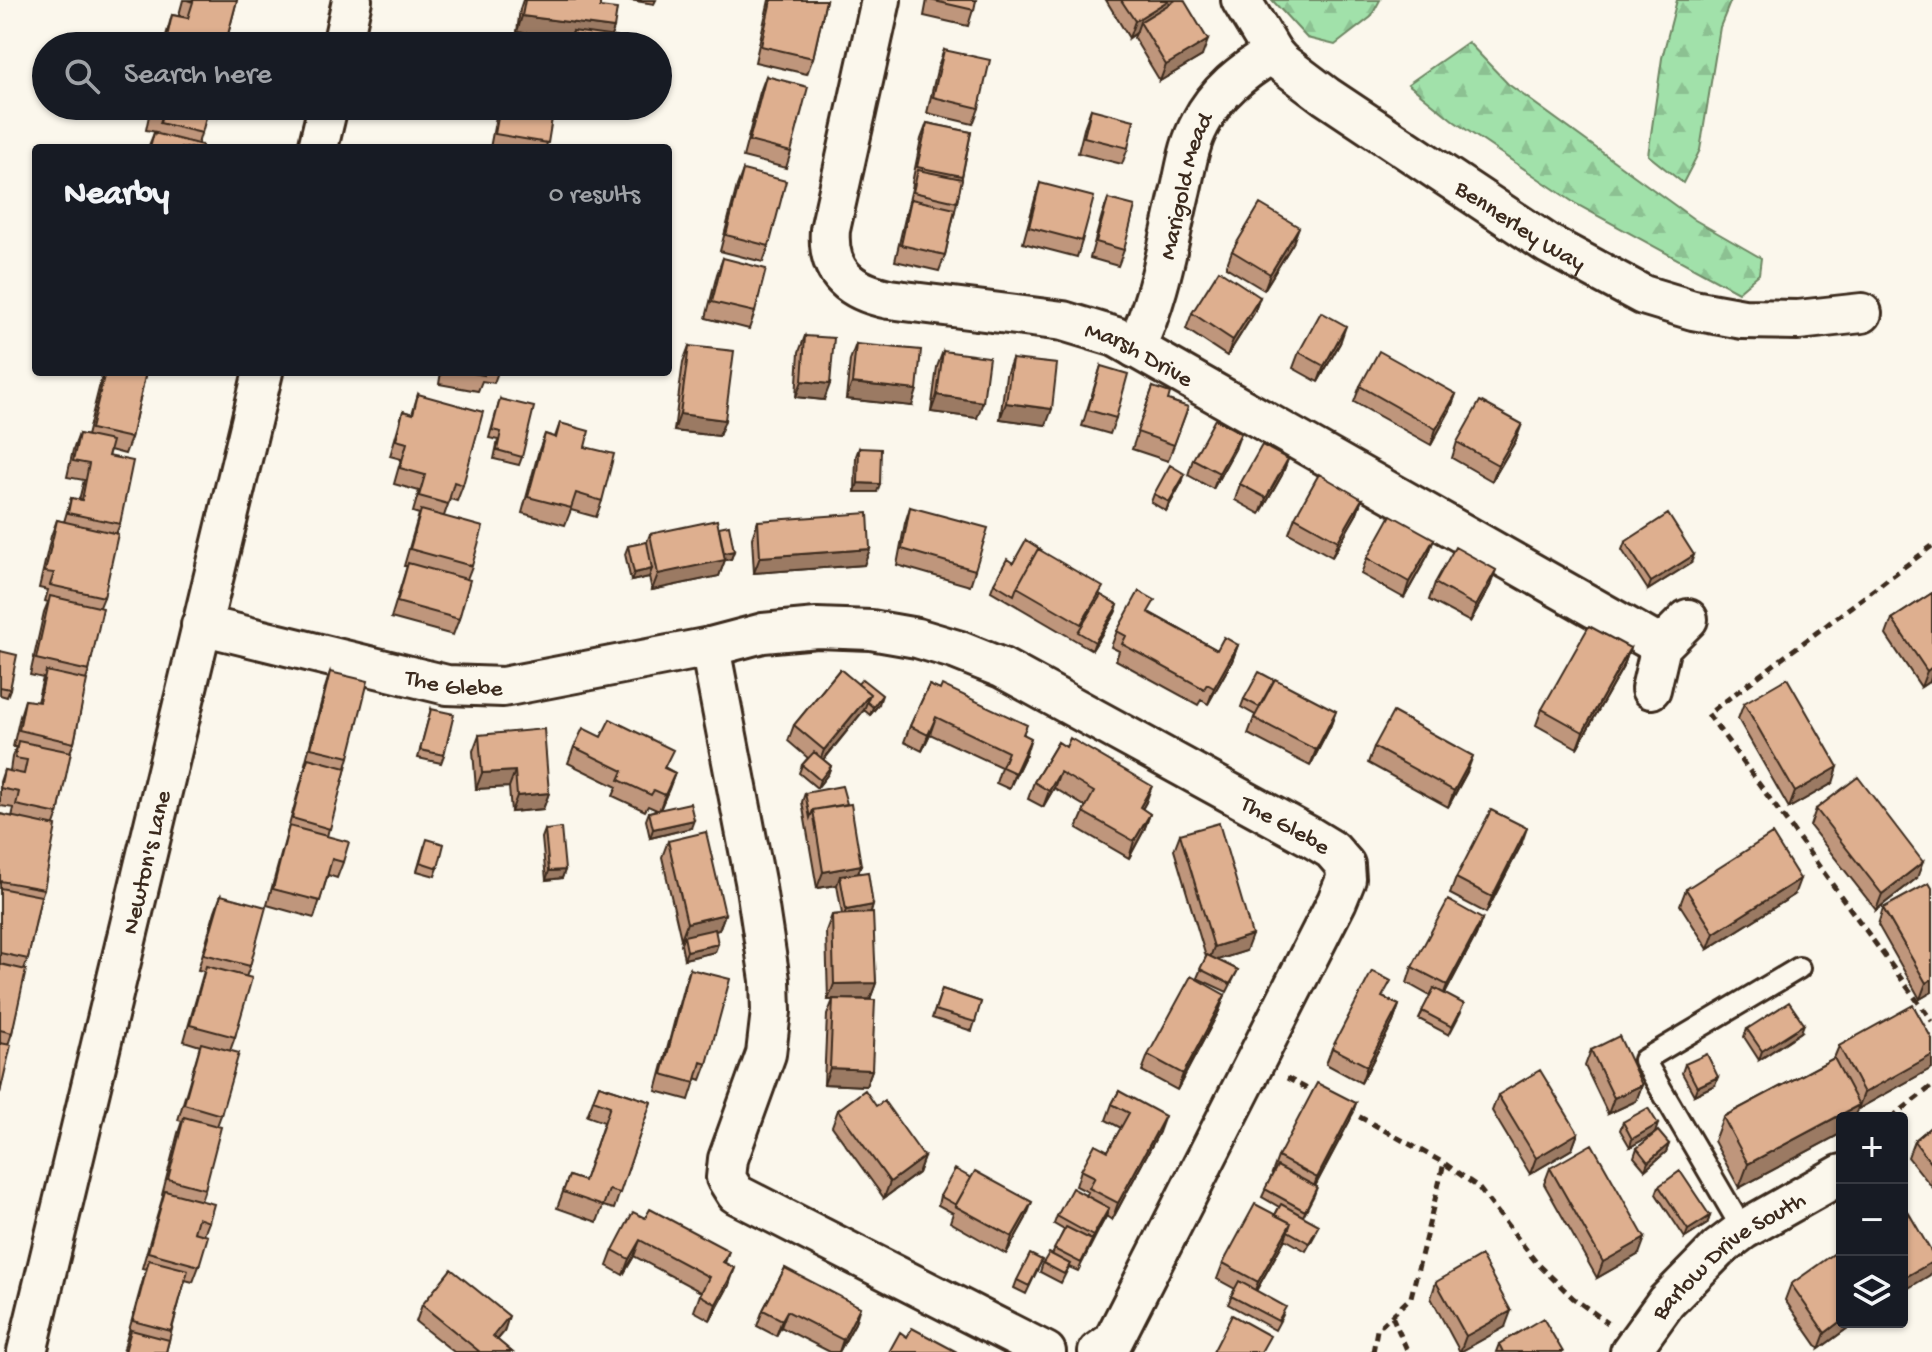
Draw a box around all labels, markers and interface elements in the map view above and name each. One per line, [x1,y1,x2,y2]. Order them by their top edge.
search box [32,32,672,120]
icon: search [60,54,104,98]
text: Search here [124,59,272,94]
street label: Marigold Mead [1154,107,1222,263]
street label: Bennerley Way [1448,175,1590,280]
text: Nearby [64,176,169,216]
text: 0 results [549,181,640,212]
street label: Marsh Drive [1081,317,1198,396]
street label: The Glebe [400,664,504,705]
street label: Newton's Lane [117,787,180,938]
street label: The Glebe [1233,789,1335,864]
map controls [1836,1112,1908,1328]
button: + [1836,1112,1908,1184]
button: − [1836,1184,1908,1256]
street label: Barlow Drive South [1646,1187,1812,1328]
button: layers [1836,1256,1908,1328]

